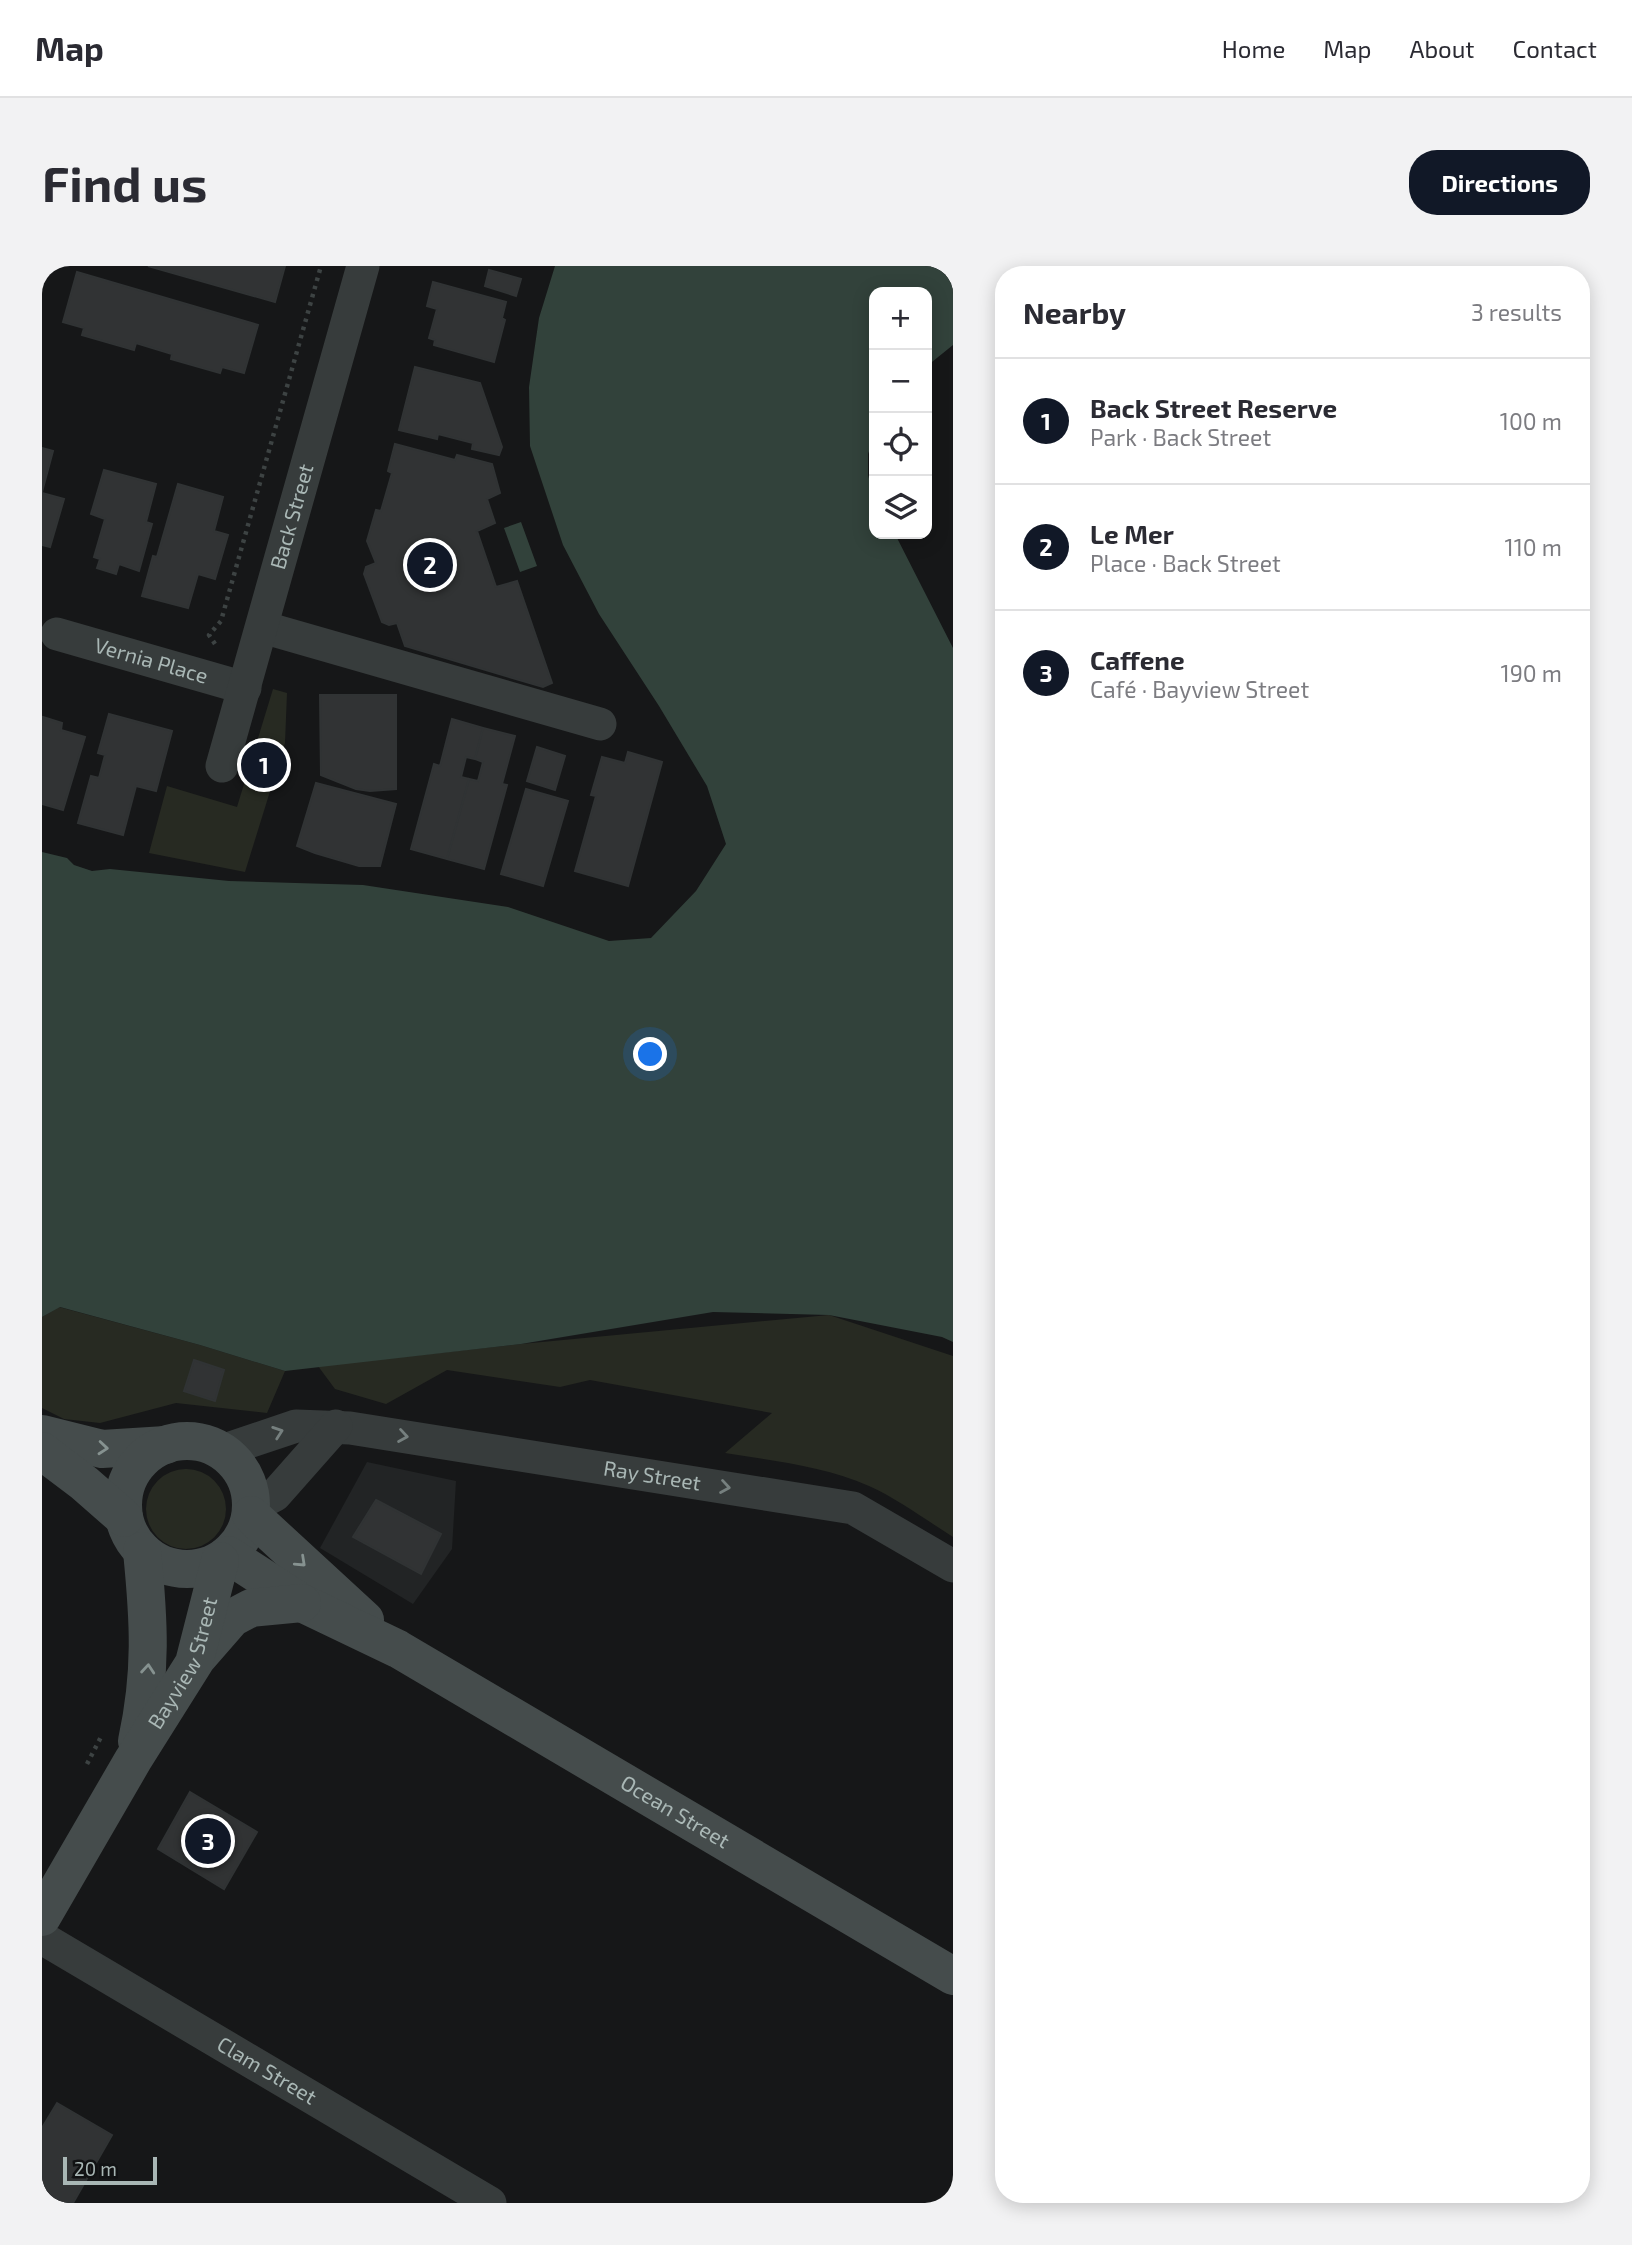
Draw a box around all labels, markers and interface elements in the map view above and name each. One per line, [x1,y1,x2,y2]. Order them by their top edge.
text: Map [35,28,104,68]
text: Home [1222,34,1285,63]
text: Map [1323,34,1371,63]
text: About [1409,34,1475,63]
text: Contact [1513,34,1597,63]
button: Directions [1409,150,1590,215]
text: Find us [42,153,207,212]
map controls [869,287,932,539]
button: + [869,287,932,350]
text: Nearby [1023,294,1126,330]
text: 3 results [1471,298,1562,326]
button: − [869,350,932,413]
text: Back Street Reserve [1090,392,1337,423]
text: 1 [1041,407,1051,435]
text: 100 m [1500,407,1562,435]
button: locate [869,413,932,476]
text: Park · Back Street [1090,423,1271,451]
street label: Back Street [264,461,318,572]
button: layers [869,476,932,539]
text: Le Mer [1090,518,1174,549]
text: 2 [1039,533,1053,561]
text: 110 m [1505,533,1562,561]
pin: 2 [407,539,453,591]
text: Place · Back Street [1090,549,1281,577]
street label: Vernia Place [92,631,211,688]
text: Caffene [1090,644,1185,675]
text: 3 [1039,659,1053,687]
text: 190 m [1501,659,1562,687]
text: Café · Bayview Street [1090,675,1309,703]
pin: 1 [241,739,287,791]
your location [633,1037,667,1071]
one-way arrow [271,1426,283,1440]
one-way arrow [397,1428,409,1443]
one-way arrow [98,1440,109,1455]
street label: Ray Street [602,1454,703,1495]
one-way arrow [719,1479,731,1494]
one-way arrow [293,1554,306,1566]
street label: Bayview Street [142,1594,221,1733]
one-way arrow [140,1663,155,1674]
street label: Ocean Street [617,1769,735,1853]
pin: 3 [185,1815,231,1867]
street label: Clam Street [213,2031,322,2109]
scale bar [63,2154,158,2186]
text: 20 m [74,2157,117,2180]

